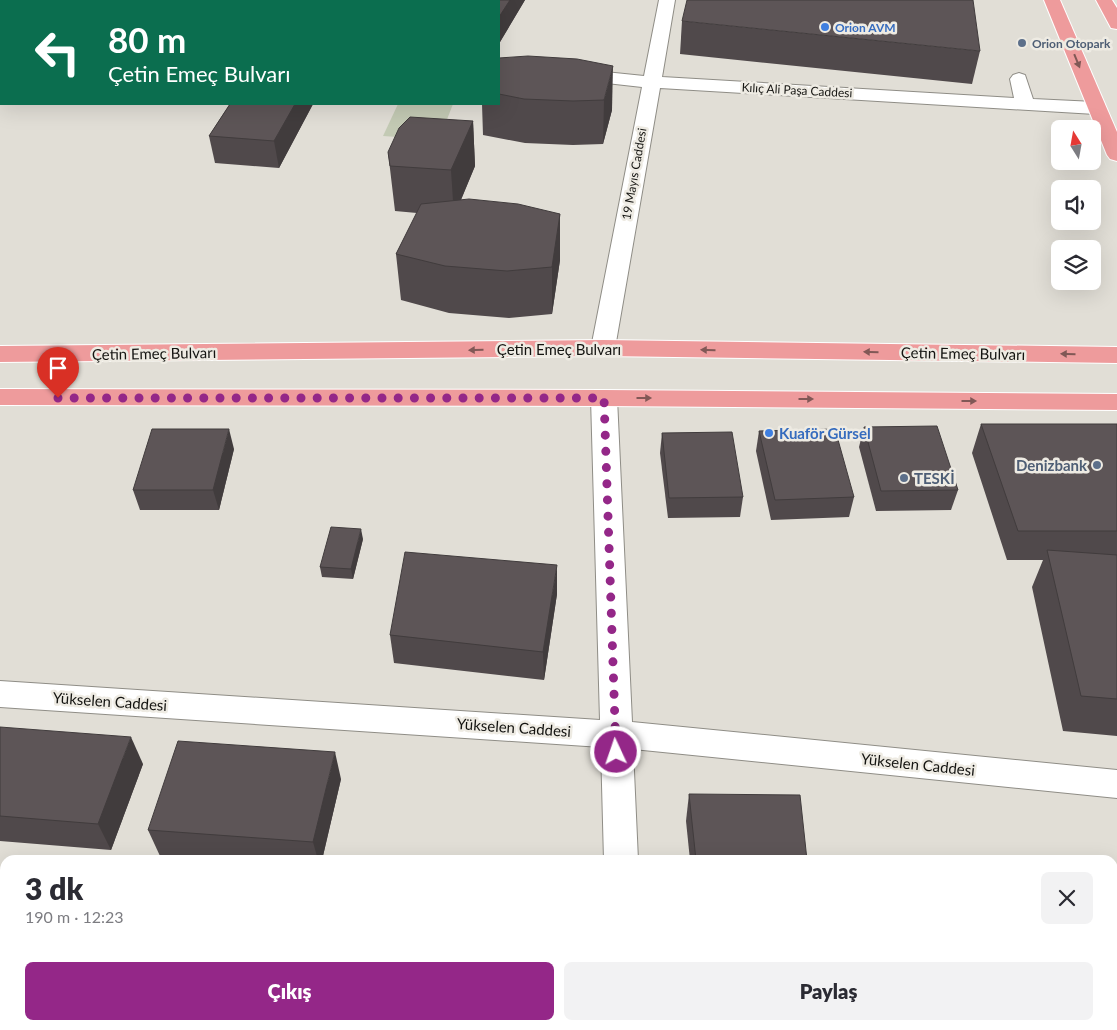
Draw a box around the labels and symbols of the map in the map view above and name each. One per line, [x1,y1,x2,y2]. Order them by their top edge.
place label: Orion AVM [835,20,896,35]
marker: Orion AVM [819,21,831,33]
place label: Orion Otopark [1032,36,1111,51]
marker: Orion Otopark [1016,37,1028,49]
one-way arrow [1073,54,1081,69]
street label: Kılıç Ali Paşa Caddesi [741,80,853,100]
north arrow [1051,120,1101,170]
street label: 19 Mayıs Caddesi [619,127,649,221]
street label: Çetin Emeç Bulvarı [497,340,621,358]
street label: Çetin Emeç Bulvarı [92,343,216,363]
street label: Çetin Emeç Bulvarı [901,343,1025,363]
one-way arrow [468,346,484,354]
one-way arrow [700,346,716,354]
pin [37,347,79,398]
one-way arrow [863,347,879,355]
one-way arrow [1060,350,1076,358]
one-way arrow [636,394,652,402]
one-way arrow [798,395,814,403]
one-way arrow [961,397,977,405]
place label: Kuaför Gürsel [779,424,871,442]
marker: Kuaför Gürsel [763,427,775,439]
place label: Denizbank [1016,456,1088,474]
marker: Denizbank [1091,459,1103,471]
place label: TESKİ [914,469,955,487]
marker: TESKİ [898,472,910,484]
street label: Yükselen Caddesi [52,688,168,714]
street label: Yükselen Caddesi [456,714,572,740]
position arrow [589,725,641,777]
street label: Yükselen Caddesi [860,749,976,779]

